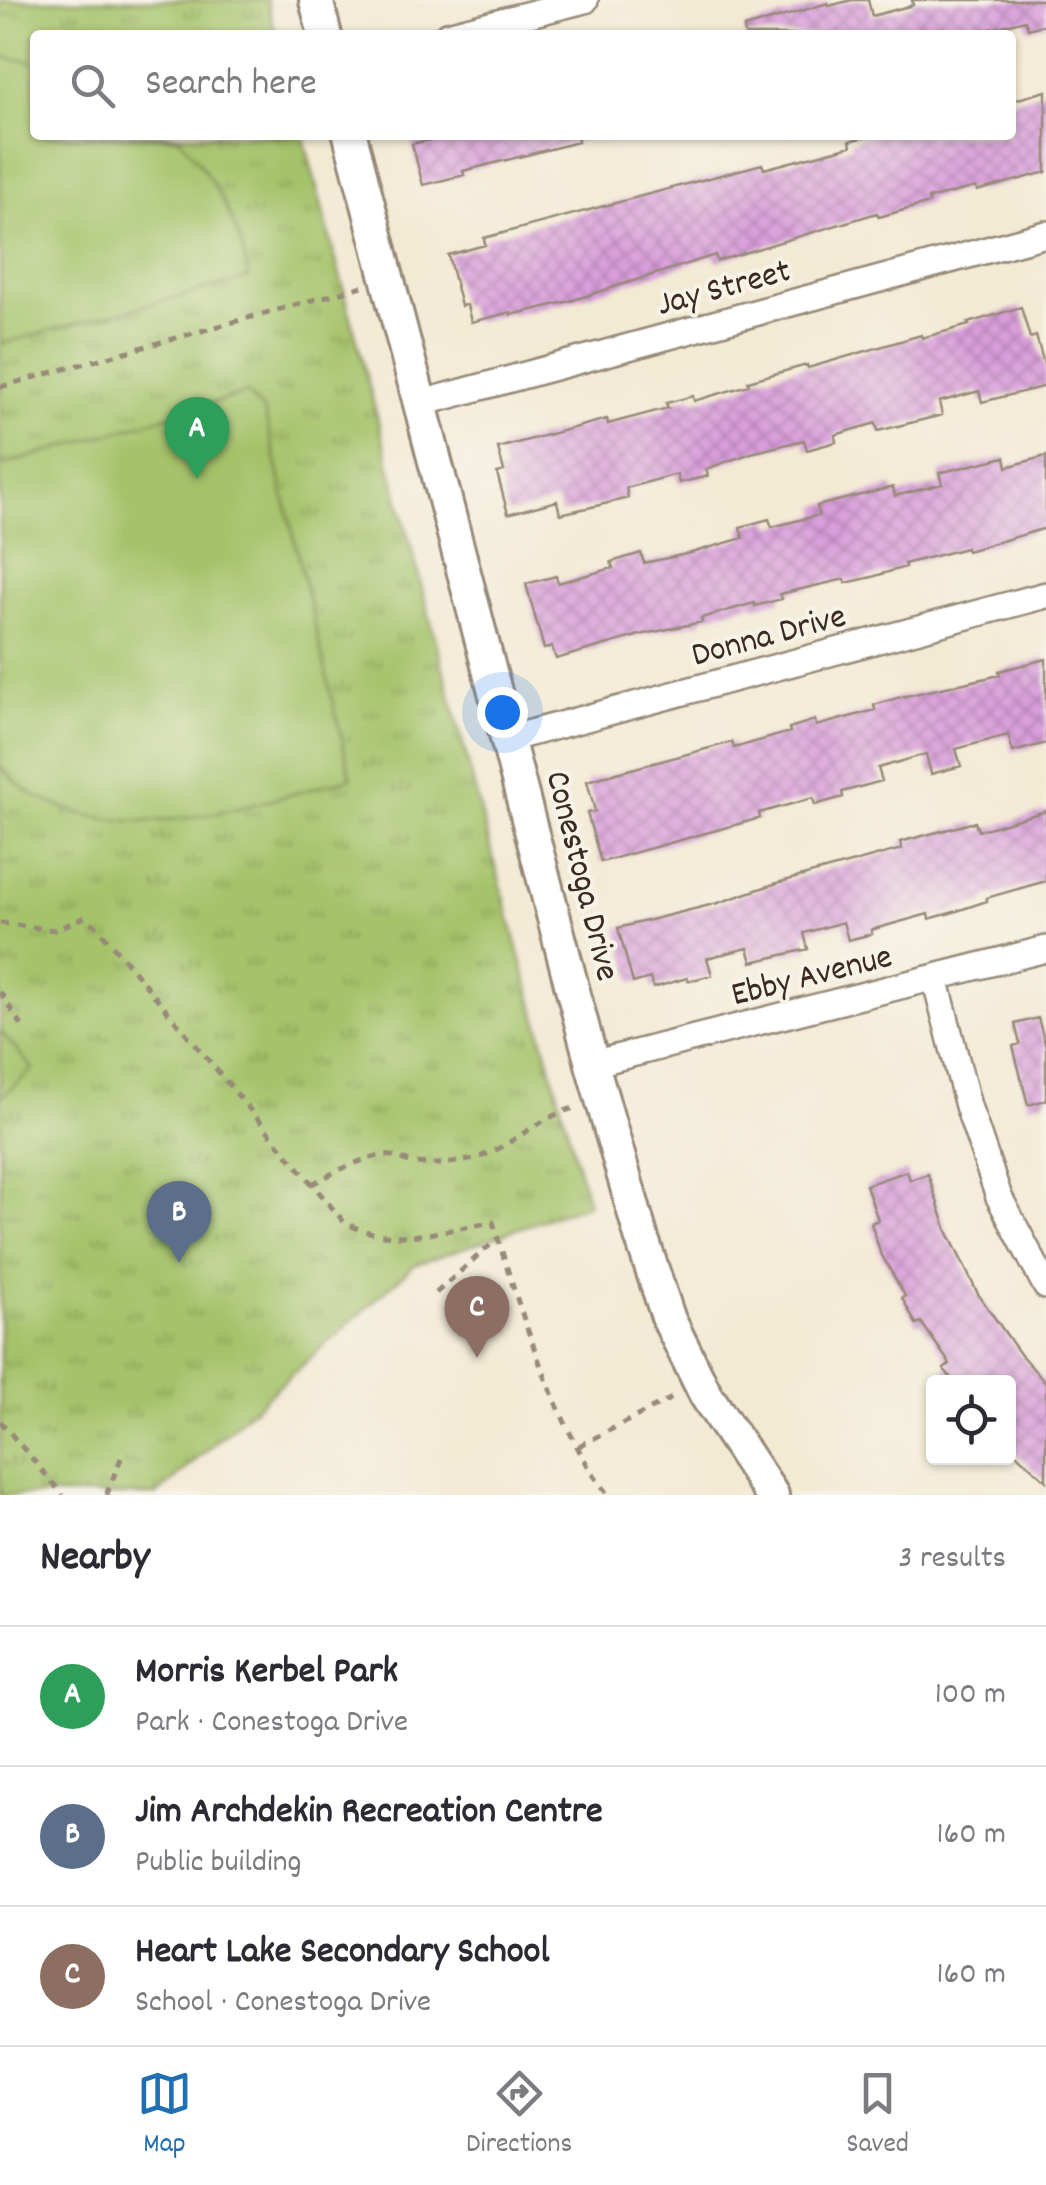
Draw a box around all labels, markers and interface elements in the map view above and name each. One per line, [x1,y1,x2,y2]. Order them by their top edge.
search box [30,30,1016,140]
icon: search [65,58,120,113]
text: Search here [145,58,317,113]
street label: Jay Street [652,248,797,332]
pin: A [164,396,230,479]
street label: Donna Drive [687,593,852,682]
your location [477,687,528,738]
street label: Conestoga Drive [530,766,630,987]
street label: Ebby Avenue [727,934,898,1022]
pin: B [146,1180,212,1263]
pin: C [444,1276,510,1358]
map controls [926,1375,1016,1465]
button: locate [926,1375,1016,1465]
text: Nearby [40,1530,150,1590]
text: 3 results [898,1537,1006,1583]
text: Morris Kerbel Park [135,1646,398,1701]
text: A [64,1673,81,1719]
text: 100 m [935,1673,1006,1719]
text: Park · Conestoga Drive [135,1701,408,1747]
text: Jim Archdekin Recreation Centre [135,1786,603,1841]
text: B [65,1813,80,1859]
text: 160 m [937,1813,1006,1859]
text: Public building [135,1841,302,1887]
text: Heart Lake Secondary School [135,1926,550,1981]
text: C [65,1953,80,1999]
text: 160 m [937,1953,1006,1999]
text: School · Conestoga Drive [135,1981,431,2027]
tab: Map [137,2066,192,2166]
tab: Directions [466,2066,572,2166]
tab: Saved [846,2066,909,2166]

